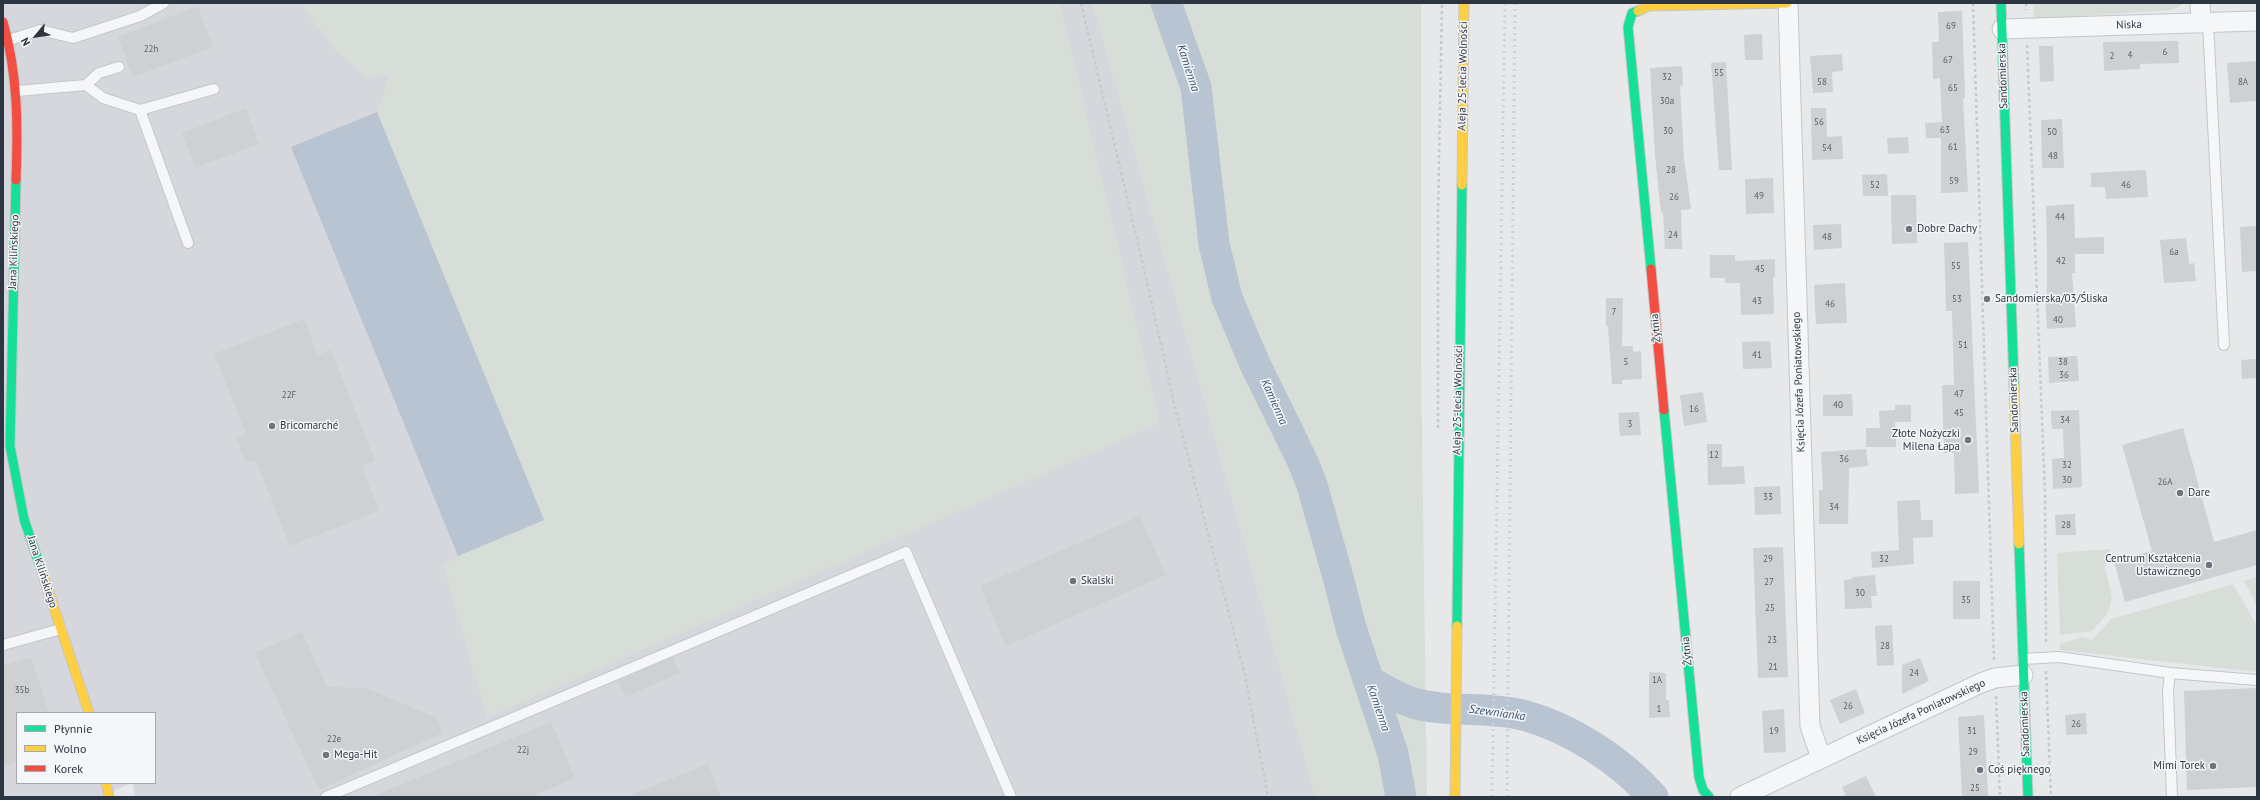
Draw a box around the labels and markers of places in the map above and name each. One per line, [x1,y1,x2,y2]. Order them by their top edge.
place label: Dobre Dachy [1917,222,1977,236]
marker: Dobre Dachy [1904,224,1914,234]
place label: Sandomierska/03/Śliska [1995,292,2108,306]
marker: Sandomierska/03/Śliska [1982,294,1992,304]
place label: Bricomarché [280,419,338,433]
marker: Bricomarché [267,421,277,431]
place label: Złote Nożyczki Milena Łapa [1892,427,1960,453]
marker: Złote Nożyczki Milena Łapa [1963,435,1973,445]
place label: Dare [2188,486,2210,500]
marker: Dare [2175,488,2185,498]
place label: Centrum Kształcenia Ustawicznego [2105,552,2201,578]
marker: Centrum Kształcenia Ustawicznego [2204,560,2214,570]
place label: Skalski [1081,574,1114,588]
marker: Skalski [1068,576,1078,586]
place label: Mega-Hit [334,748,378,762]
marker: Mega-Hit [321,750,331,760]
place label: Mimi Torek [2153,759,2205,773]
marker: Mimi Torek [2208,761,2218,771]
place label: Coś pięknego [1988,763,2050,777]
marker: Coś pięknego [1975,765,1985,775]

